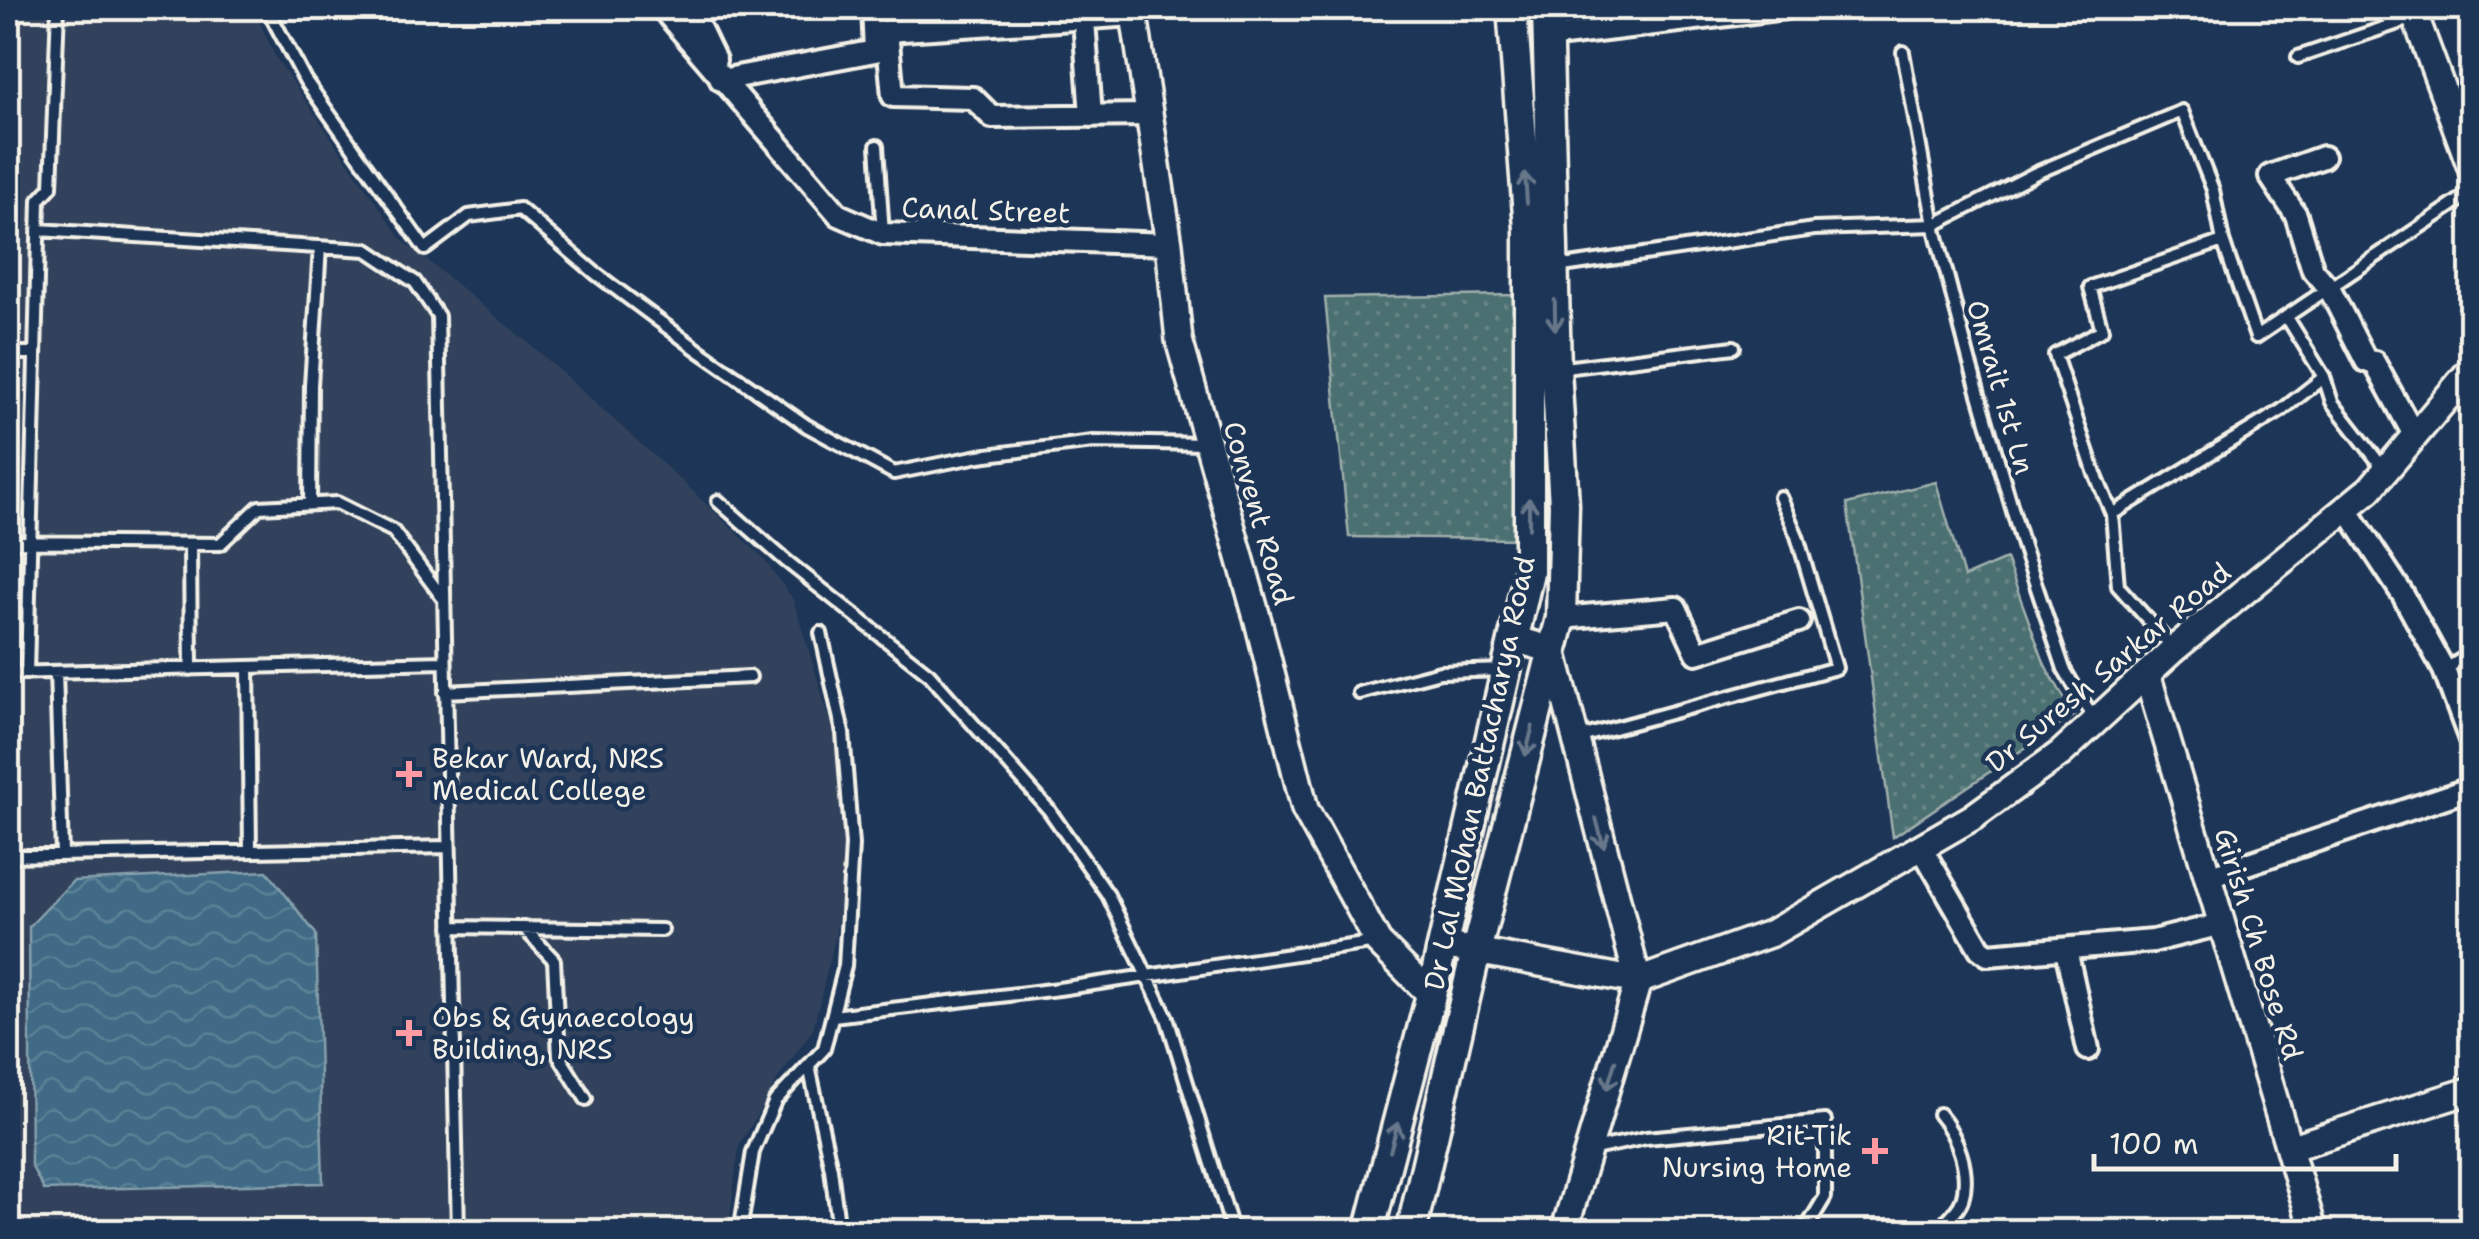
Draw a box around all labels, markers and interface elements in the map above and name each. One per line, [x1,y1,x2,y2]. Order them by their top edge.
one-way arrow [1517,173,1536,205]
street label: Canal Street [901,188,1071,232]
street label: Omrait 1st Ln [1958,295,2044,479]
one-way arrow [1546,298,1565,330]
street label: Convent Road [1215,417,1303,609]
one-way arrow [1520,498,1538,530]
street label: Dr Lal Mohan Battacharya Road [1414,552,1544,994]
street label: Dr Suresh Sarkar Road [1977,553,2239,781]
one-way arrow [1519,725,1538,756]
place label: Bekar Ward, NRS Medical College [432,739,664,809]
marker: Bekar Ward, NRS Medical College [396,761,422,787]
one-way arrow [1592,816,1610,848]
street label: Girish Ch Bose Rd [2206,823,2312,1065]
place label: Obs & Gynaecology Building, NRS [432,998,695,1068]
marker: Obs & Gynaecology Building, NRS [396,1020,422,1046]
one-way arrow [1601,1059,1619,1090]
scale bar [2094,1109,2396,1171]
place label: Rit-Tik Nursing Home [1661,1116,1852,1186]
one-way arrow [1386,1122,1404,1154]
text: 100 m [2109,1123,2199,1164]
marker: Rit-Tik Nursing Home [1862,1138,1888,1164]

